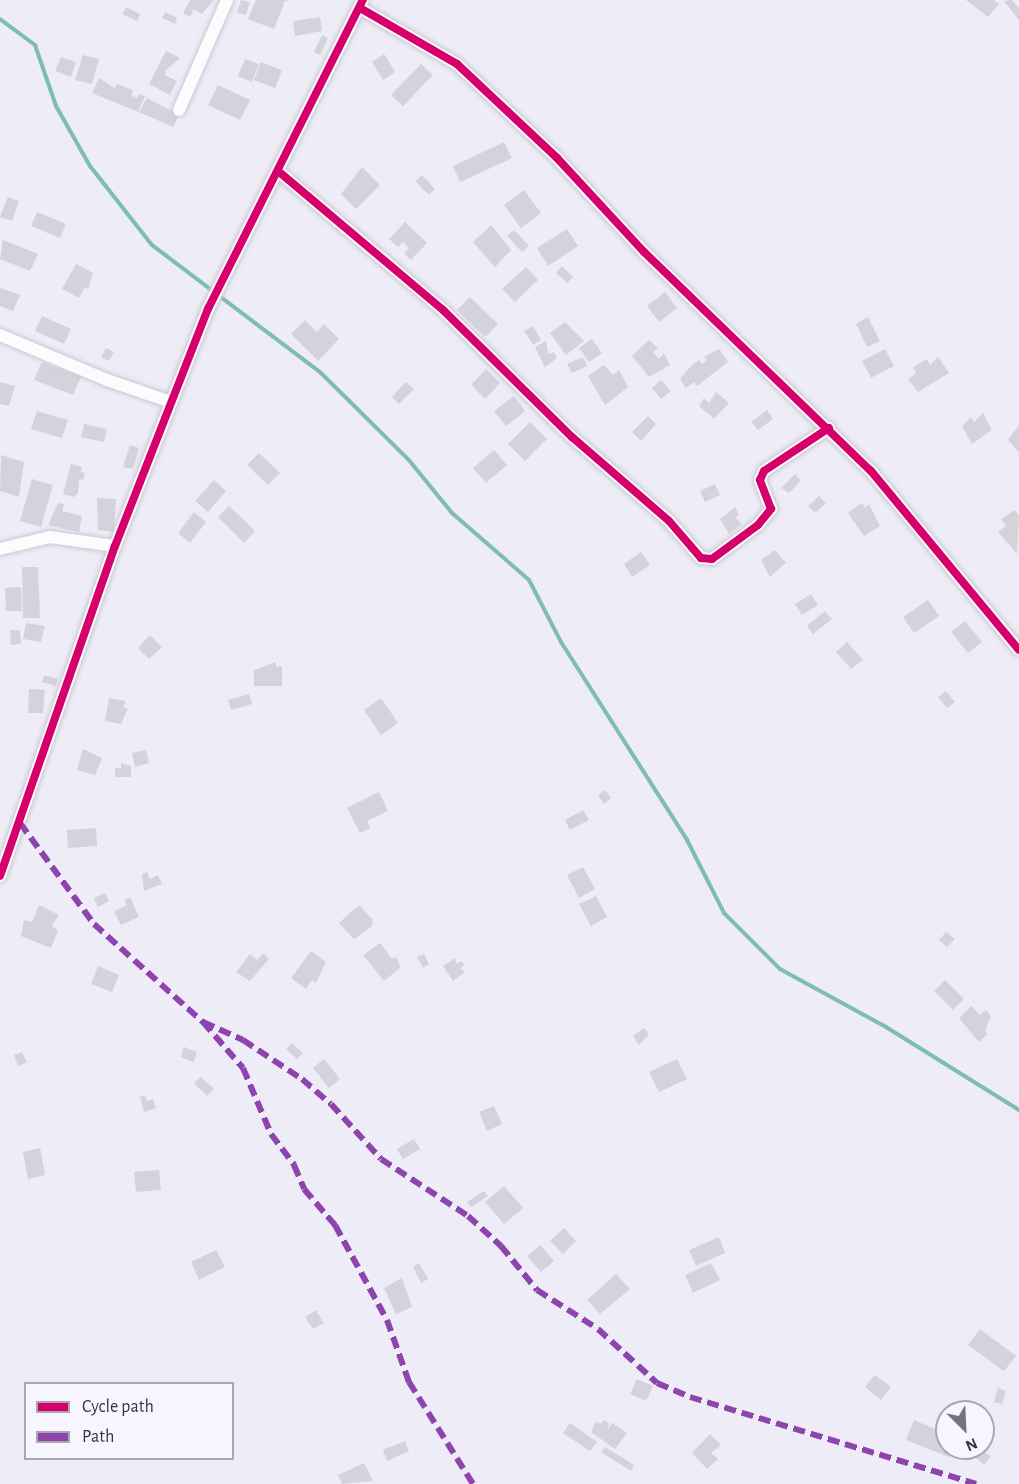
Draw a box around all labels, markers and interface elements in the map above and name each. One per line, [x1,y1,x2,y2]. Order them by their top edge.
legend [24,1382,234,1460]
text: Cycle path [82,1398,154,1416]
north arrow [935,1400,995,1460]
text: Path [82,1428,114,1446]
text: N [963,1435,980,1454]

